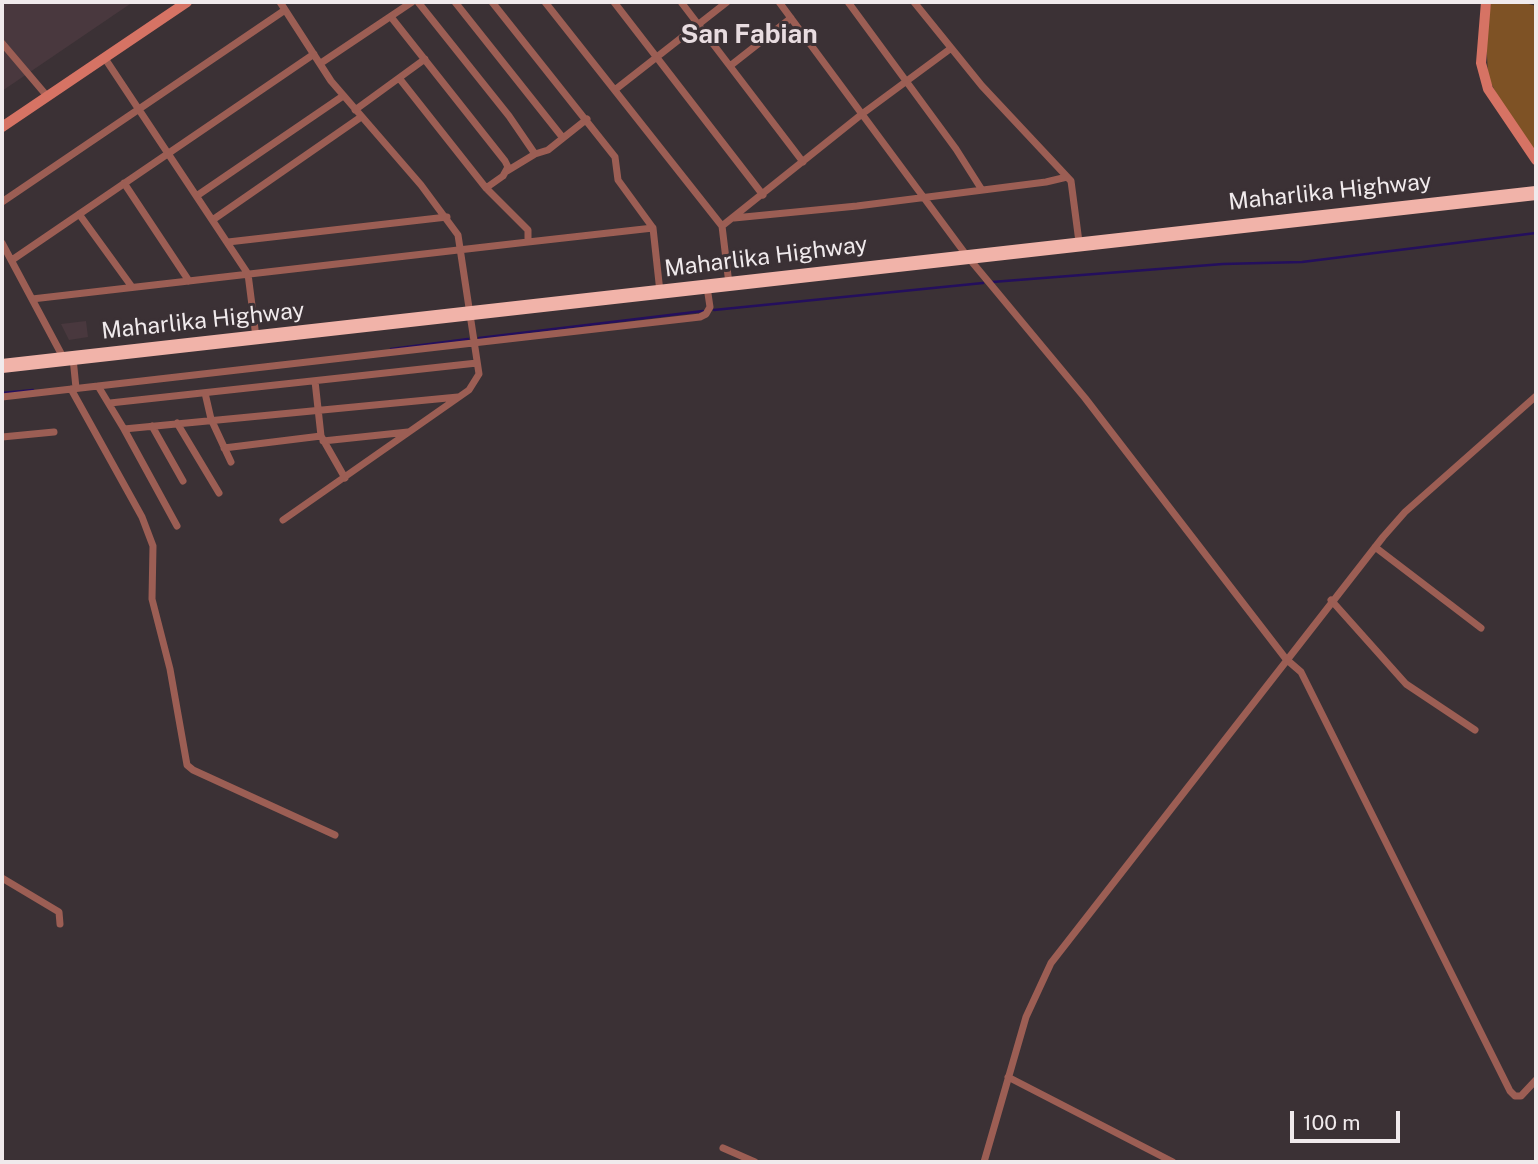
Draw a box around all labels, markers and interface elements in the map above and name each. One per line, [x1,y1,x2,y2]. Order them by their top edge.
district label: San Fabian [680,19,818,51]
street label: Maharlika Highway [1227,168,1433,216]
street label: Maharlika Highway [663,231,869,283]
street label: Maharlika Highway [100,297,306,345]
scale bar [1293,1098,1403,1142]
text: 100 m [1303,1110,1360,1135]

